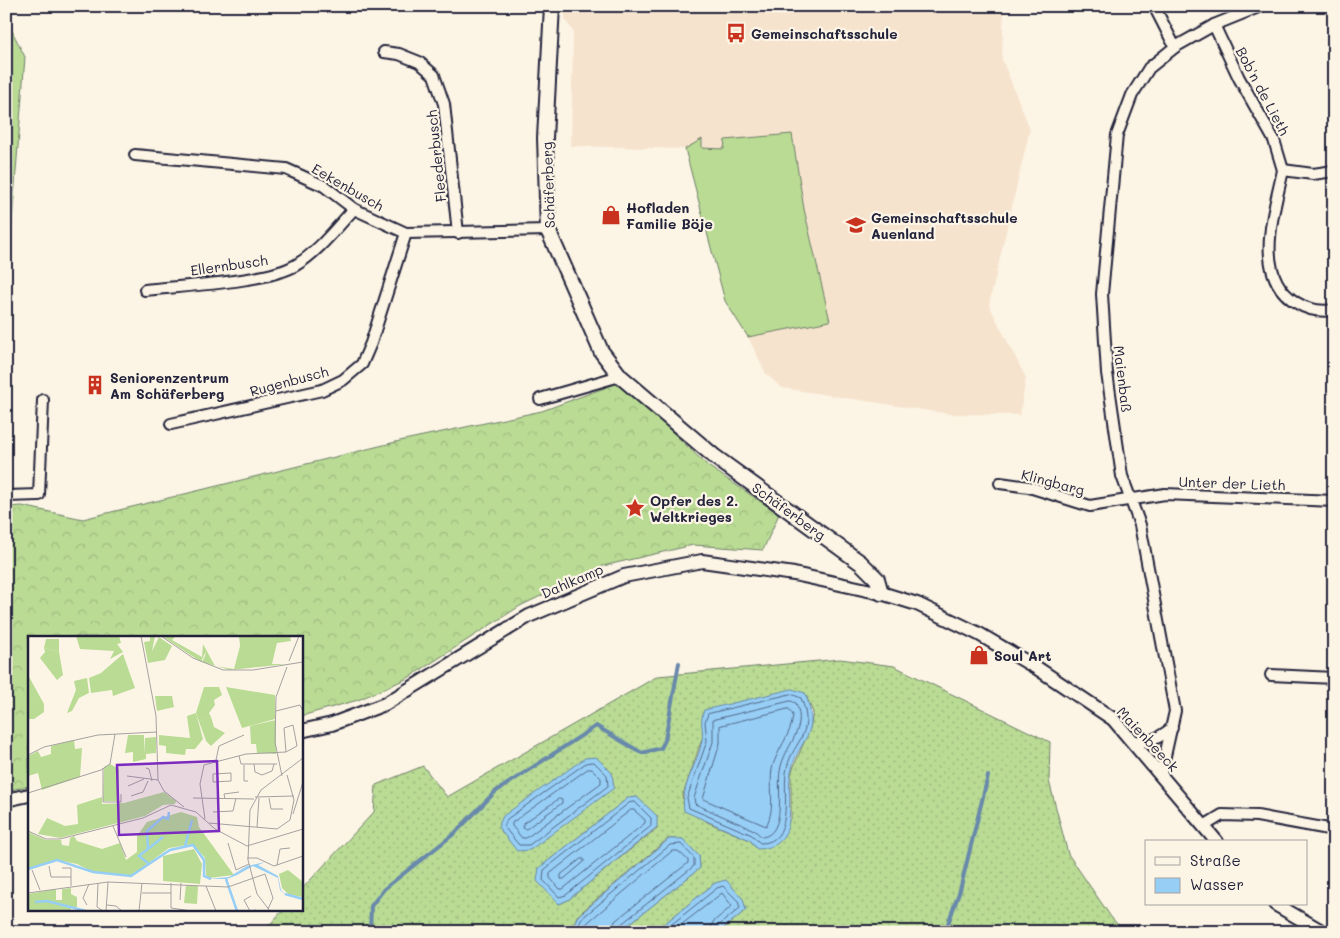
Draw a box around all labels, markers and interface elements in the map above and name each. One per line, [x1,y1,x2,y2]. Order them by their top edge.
bus stop icon: Gemeinschaftsschule [725,22,747,44]
place label: Gemeinschaftsschule [751,24,897,43]
street label: Bob'n de Lieth [1232,43,1294,139]
street label: Fleederbusch [422,109,450,203]
street label: Schäferberg [537,141,559,229]
street label: Eekenbusch [309,159,387,215]
place label: Hofladen Familie Böje [626,198,713,233]
shop icon: Hofladen Familie Böje [600,204,622,226]
place label: Gemeinschaftsschule Auenland [871,208,1017,243]
school or university icon: Gemeinschaftsschule Auenland [845,214,867,236]
street label: Ellernbusch [189,250,269,280]
street label: Maienbaß [1109,345,1137,413]
street label: Rugenbusch [248,361,331,401]
place label: Seniorenzentrum Am Schäferberg [110,368,229,403]
building icon: Seniorenzentrum Am Schäferberg [84,374,106,396]
street label: Klingbarg [1019,464,1087,500]
street label: Unter der Lieth [1178,472,1286,494]
street label: Schäferberg [748,478,830,544]
place label: Opfer des 2. Weltkrieges [650,491,738,526]
place icon: Opfer des 2. Weltkrieges [624,497,646,519]
street label: Dahlkamp [538,559,606,603]
inset map [28,636,302,910]
shop icon: Soul Art [968,644,990,666]
place label: Soul Art [994,646,1051,665]
street label: Maienbeeck [1113,702,1183,776]
legend [1145,840,1308,906]
text: Straße [1190,850,1241,870]
text: Wasser [1190,874,1244,894]

